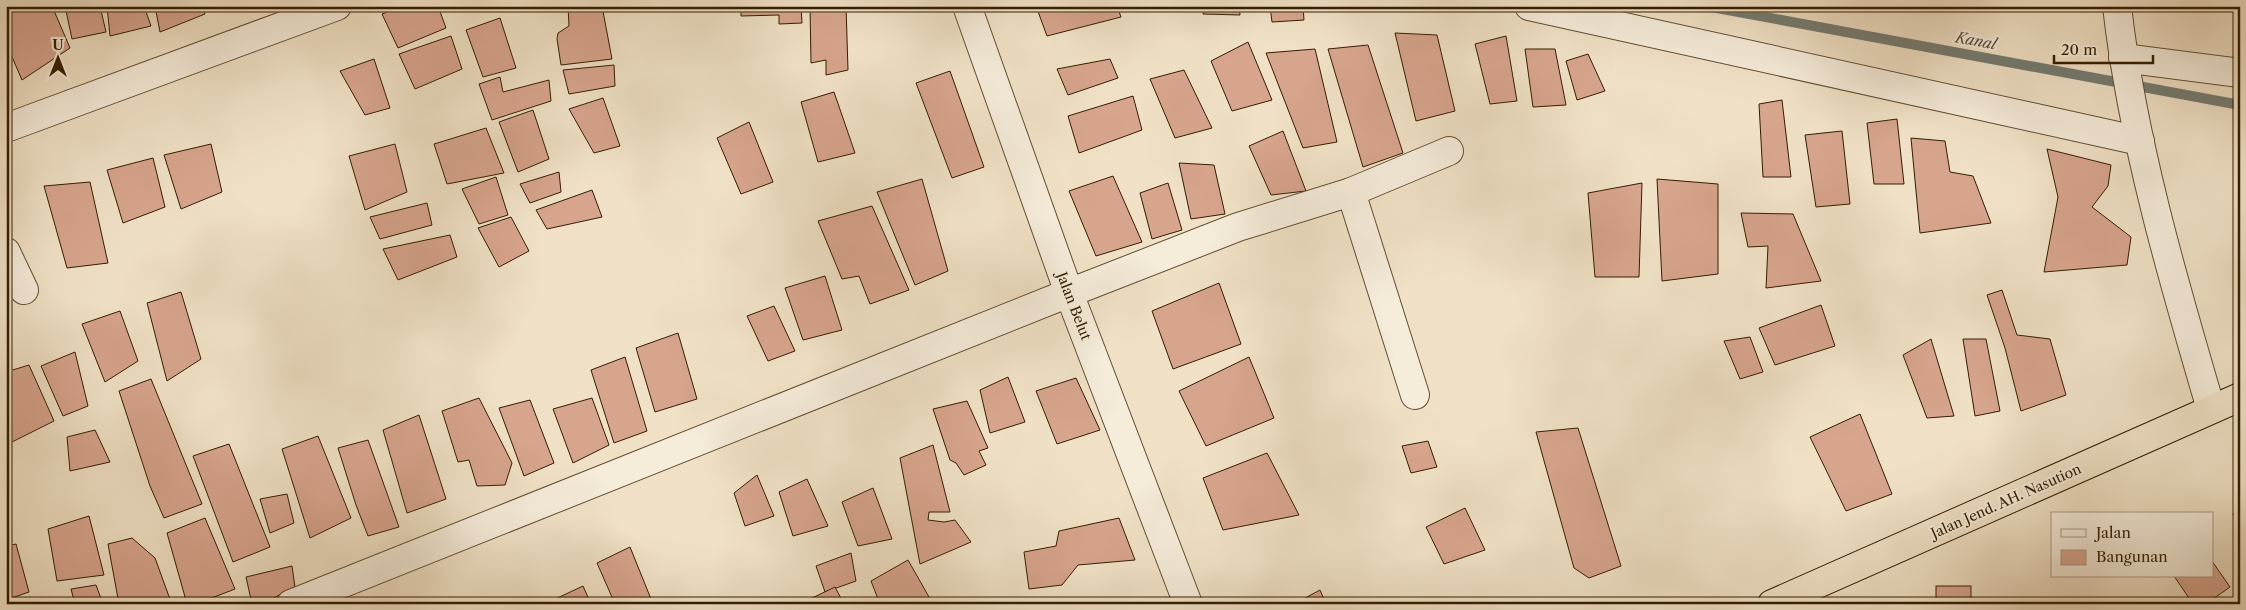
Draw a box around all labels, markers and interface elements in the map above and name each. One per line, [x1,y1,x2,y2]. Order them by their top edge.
water label: Kanal [1953,27,2000,54]
north arrow [32,32,82,82]
scale bar [2054,32,2152,64]
text: U [52,36,64,54]
text: 20 m [2061,40,2097,59]
street label: Jalan Belut [1052,268,1095,343]
street label: Jalan Jend. AH. Nasution [1926,460,2084,543]
legend [2051,512,2214,578]
text: Jalan [2094,523,2131,542]
text: Bangunan [2096,547,2168,566]

